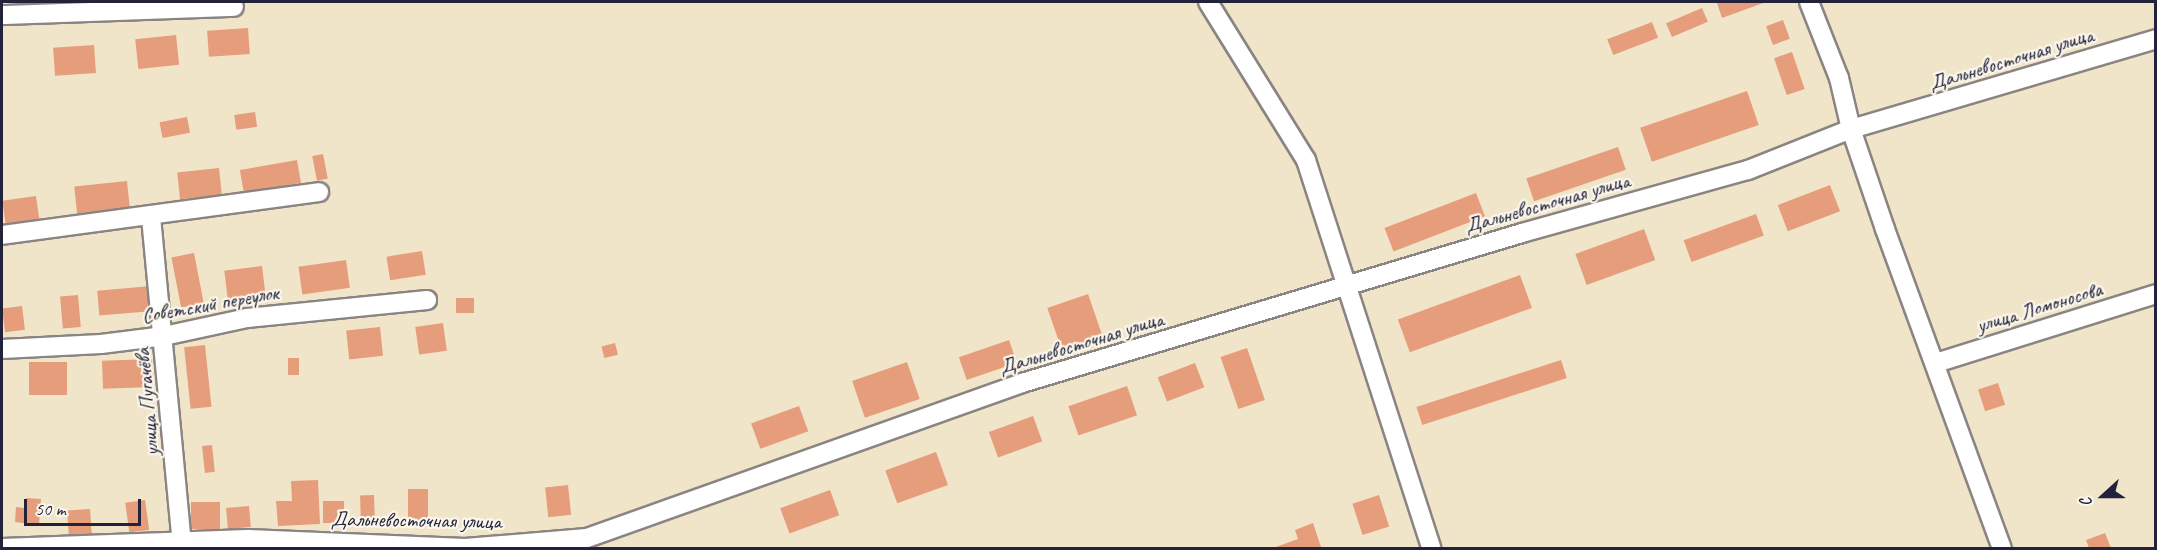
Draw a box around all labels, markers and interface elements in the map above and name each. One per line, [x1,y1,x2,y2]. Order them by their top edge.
street label: Дальневосточная улица [1926,22,2096,96]
street label: Дальневосточная улица [1462,167,1632,239]
street label: улица Ломоносова [1973,276,2105,338]
street label: Советский переулок [140,280,280,328]
street label: Дальневосточная улица [996,306,1166,380]
street label: улица Пугачёва [130,346,164,458]
north arrow [2073,466,2133,526]
scale bar [27,487,144,525]
text: С [2075,495,2097,510]
text: 50 m [35,498,66,520]
street label: Дальневосточная улица [331,506,501,534]

